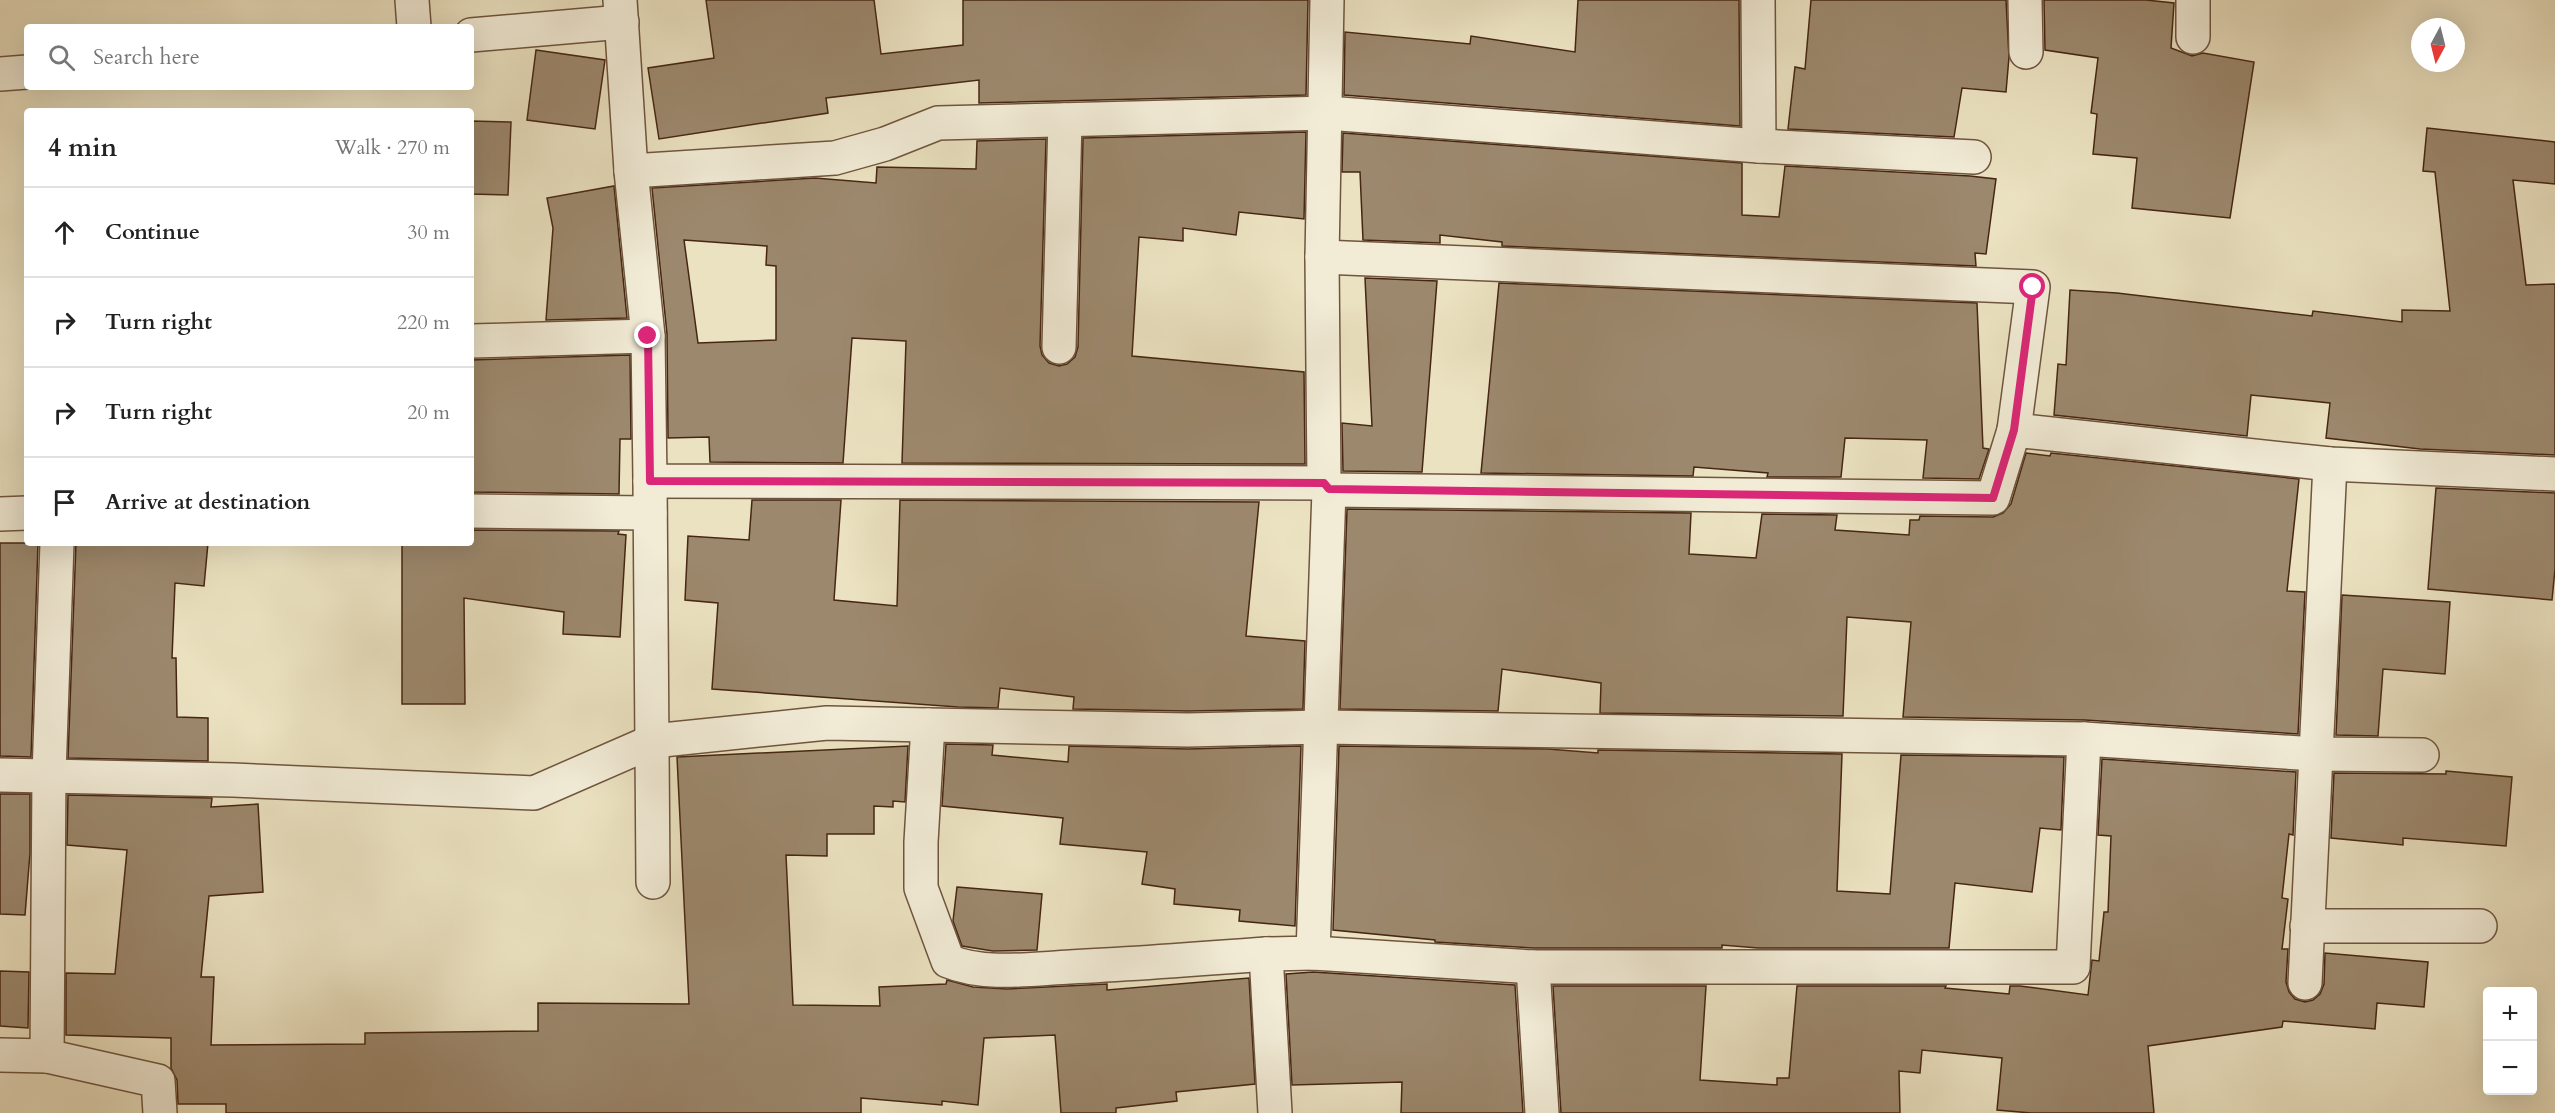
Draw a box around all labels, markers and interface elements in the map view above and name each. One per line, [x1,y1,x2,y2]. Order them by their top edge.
north arrow [2411,18,2465,72]
search box [24,24,474,90]
icon: search [45,41,78,74]
text: Search here [93,42,200,72]
text: 4 min [48,130,117,165]
text: Walk · 270 m [335,134,450,161]
icon: ahead [48,216,81,249]
text: Continue [105,217,200,247]
text: 30 m [407,219,450,246]
route start [2019,273,2045,299]
icon: right [48,306,81,339]
text: Turn right [105,307,212,337]
text: 220 m [397,309,450,336]
route end [634,322,660,348]
icon: right [48,396,81,429]
text: Turn right [105,397,212,427]
text: 20 m [407,399,450,426]
icon: arrive [48,486,81,519]
text: Arrive at destination [105,487,310,517]
map controls [2483,987,2537,1095]
button: + [2483,987,2537,1041]
button: − [2483,1041,2537,1095]

